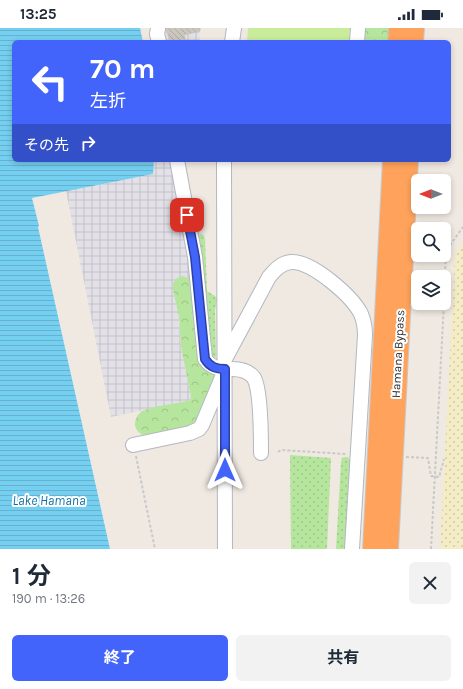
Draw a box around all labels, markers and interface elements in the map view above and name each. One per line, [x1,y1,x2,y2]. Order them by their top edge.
text: 13:25 [20,5,57,23]
text: 70 m [90,52,155,85]
icon: left [24,56,76,108]
text: 左折 [90,90,126,112]
icon: right [77,132,99,154]
text: その先 [24,136,69,154]
north arrow [411,174,451,214]
map controls [411,174,451,310]
pin [170,198,204,232]
icon: arrive [176,204,198,226]
button: search [411,222,451,262]
button: layers [411,270,451,310]
street label: Hamana Bypass [389,309,407,399]
position arrow [204,449,246,491]
water label: Lake Hamana [13,493,86,508]
text: 1 分 [12,562,51,590]
button: close [409,562,451,604]
text: 190 m · 13:26 [12,591,85,606]
button: 終了 [12,635,228,681]
button: 共有 [236,635,451,681]

